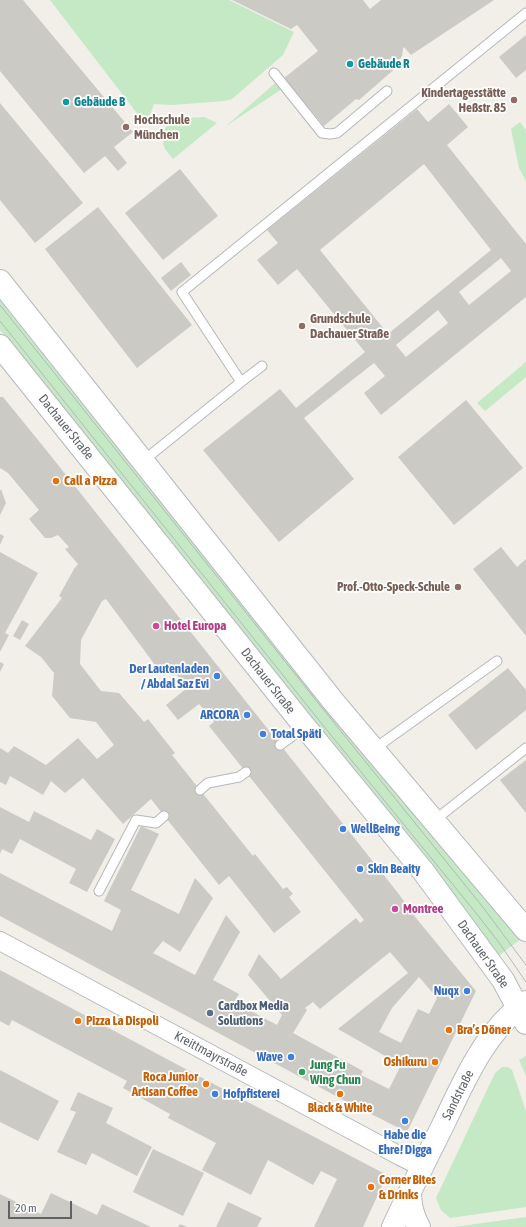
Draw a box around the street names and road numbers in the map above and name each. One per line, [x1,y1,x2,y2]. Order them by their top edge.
street label: Dachauer Straße [35,391,97,463]
street label: Dachauer Straße [237,645,299,717]
street label: Dachauer Straße [454,917,512,991]
street label: Kreittmayrstraße [172,1028,250,1080]
street label: Sandstraße [439,1067,477,1123]

